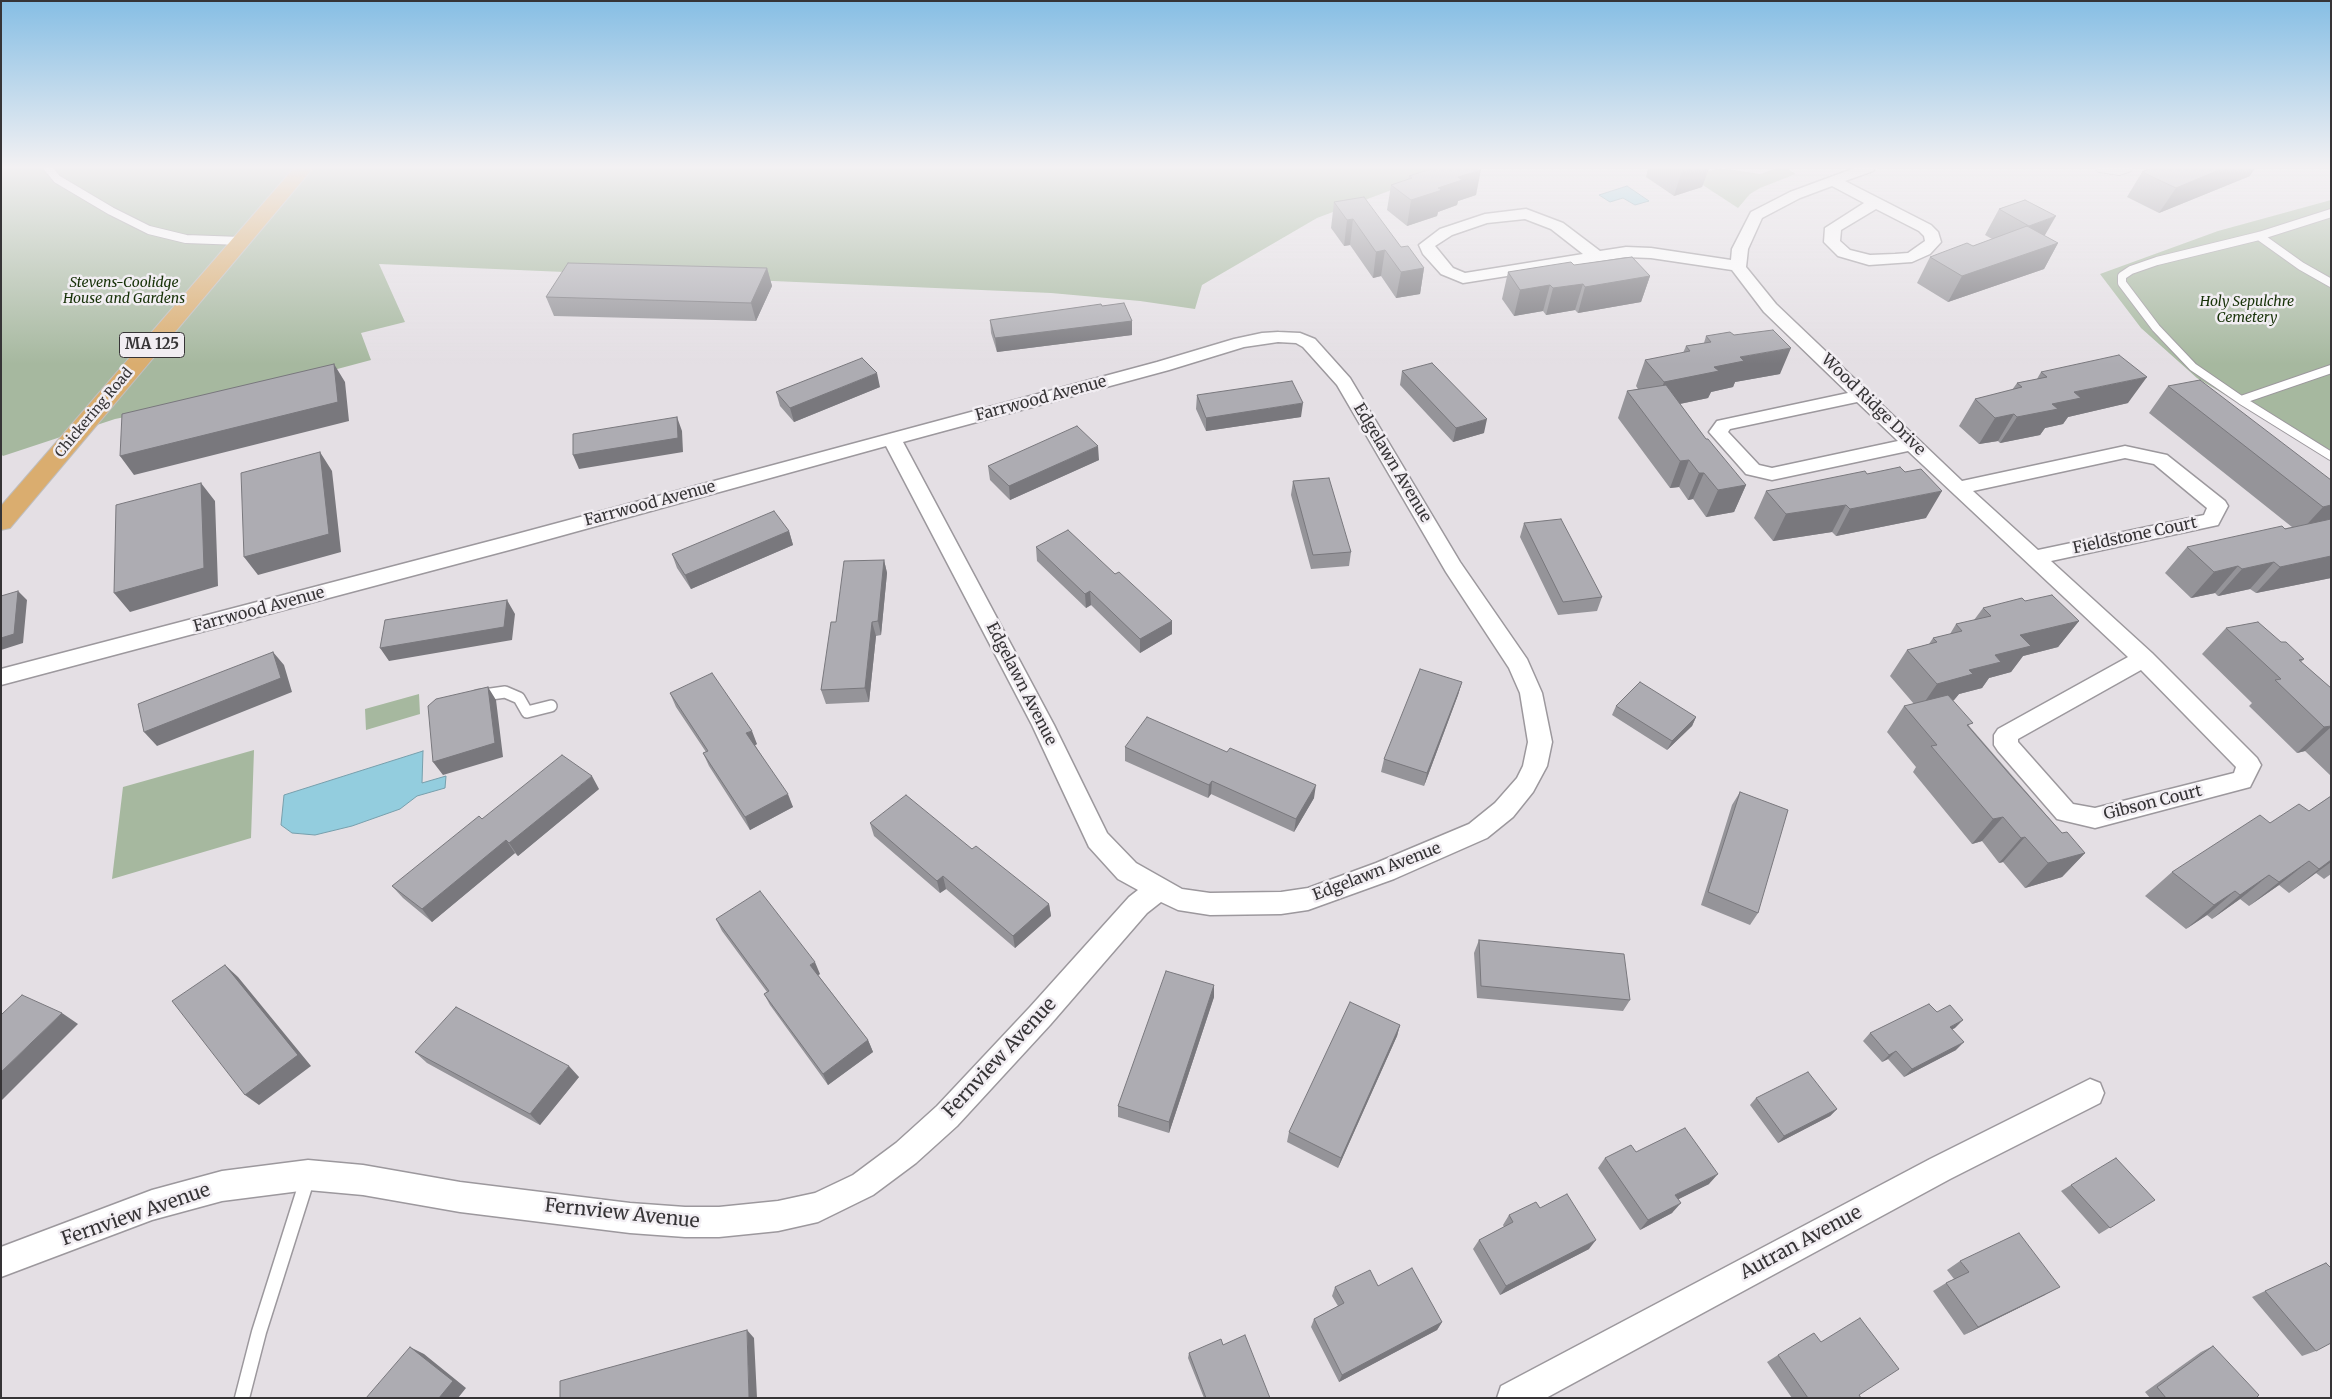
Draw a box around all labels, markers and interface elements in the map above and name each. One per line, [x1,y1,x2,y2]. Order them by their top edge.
park label: Stevens-Coolidge House and Gardens [63,275,185,308]
park label: Holy Sepulchre Cemetery [2200,294,2294,326]
road number: MA 125 [120,332,184,358]
street label: Wood Ridge Drive [1817,350,1929,460]
street label: Chickering Road [52,365,136,461]
street label: Farrwood Avenue [973,372,1109,426]
street label: Edgelawn Avenue [1349,400,1435,526]
street label: Farrwood Avenue [582,477,718,531]
street label: Fieldstone Court [2071,513,2199,559]
street label: Farrwood Avenue [191,583,327,637]
street label: Edgelawn Avenue [982,619,1060,749]
street label: Gibson Court [2102,782,2204,824]
street label: Edgelawn Avenue [1310,839,1444,905]
street label: Fernview Avenue [939,993,1061,1123]
street label: Fernview Avenue [59,1179,213,1251]
street label: Fernview Avenue [543,1195,701,1233]
street label: Autran Avenue [1736,1201,1866,1285]

